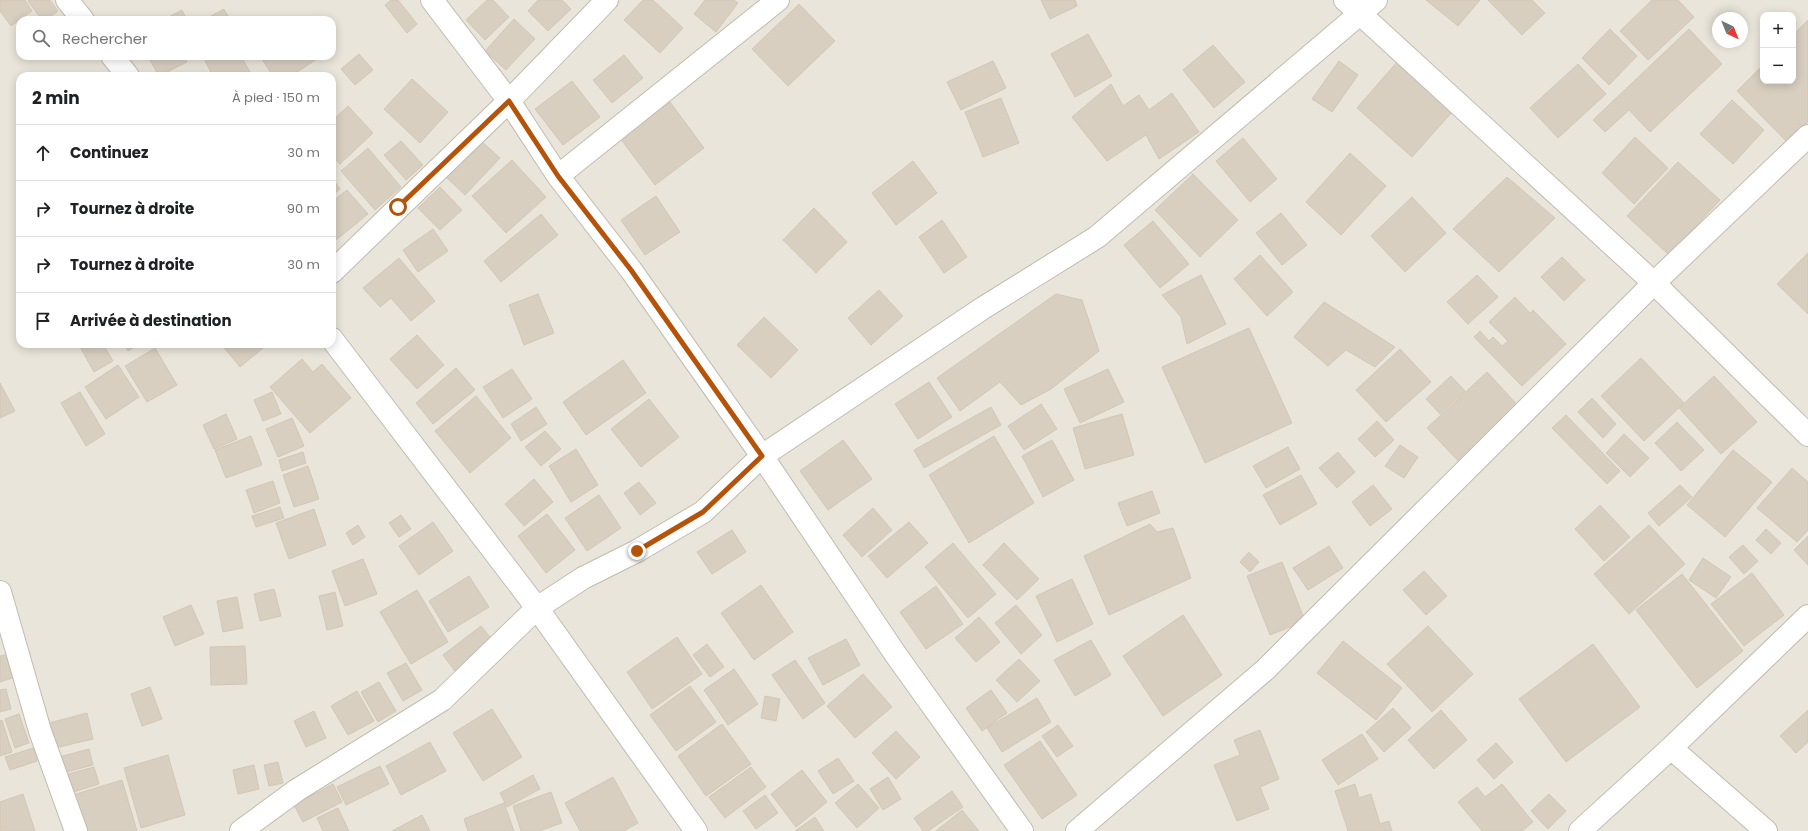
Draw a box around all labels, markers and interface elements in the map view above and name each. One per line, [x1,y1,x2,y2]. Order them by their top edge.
north arrow [1712,12,1748,48]
map controls [1760,12,1796,84]
button: + [1760,12,1796,48]
search box [16,16,336,60]
icon: search [30,27,52,49]
text: Rechercher [62,28,148,49]
button: − [1760,48,1796,84]
text: 2 min [32,86,80,110]
text: À pied · 150 m [232,88,320,107]
icon: ahead [32,142,54,164]
text: Continuez [70,142,149,163]
text: 30 m [287,143,320,162]
icon: right [32,198,54,220]
text: Tournez à droite [70,198,194,219]
route start [389,198,407,216]
text: 90 m [287,199,320,218]
icon: right [32,254,54,276]
text: Tournez à droite [70,254,194,275]
text: 30 m [287,255,320,274]
icon: arrive [32,310,54,332]
text: Arrivée à destination [70,310,232,331]
route end [628,542,646,560]

